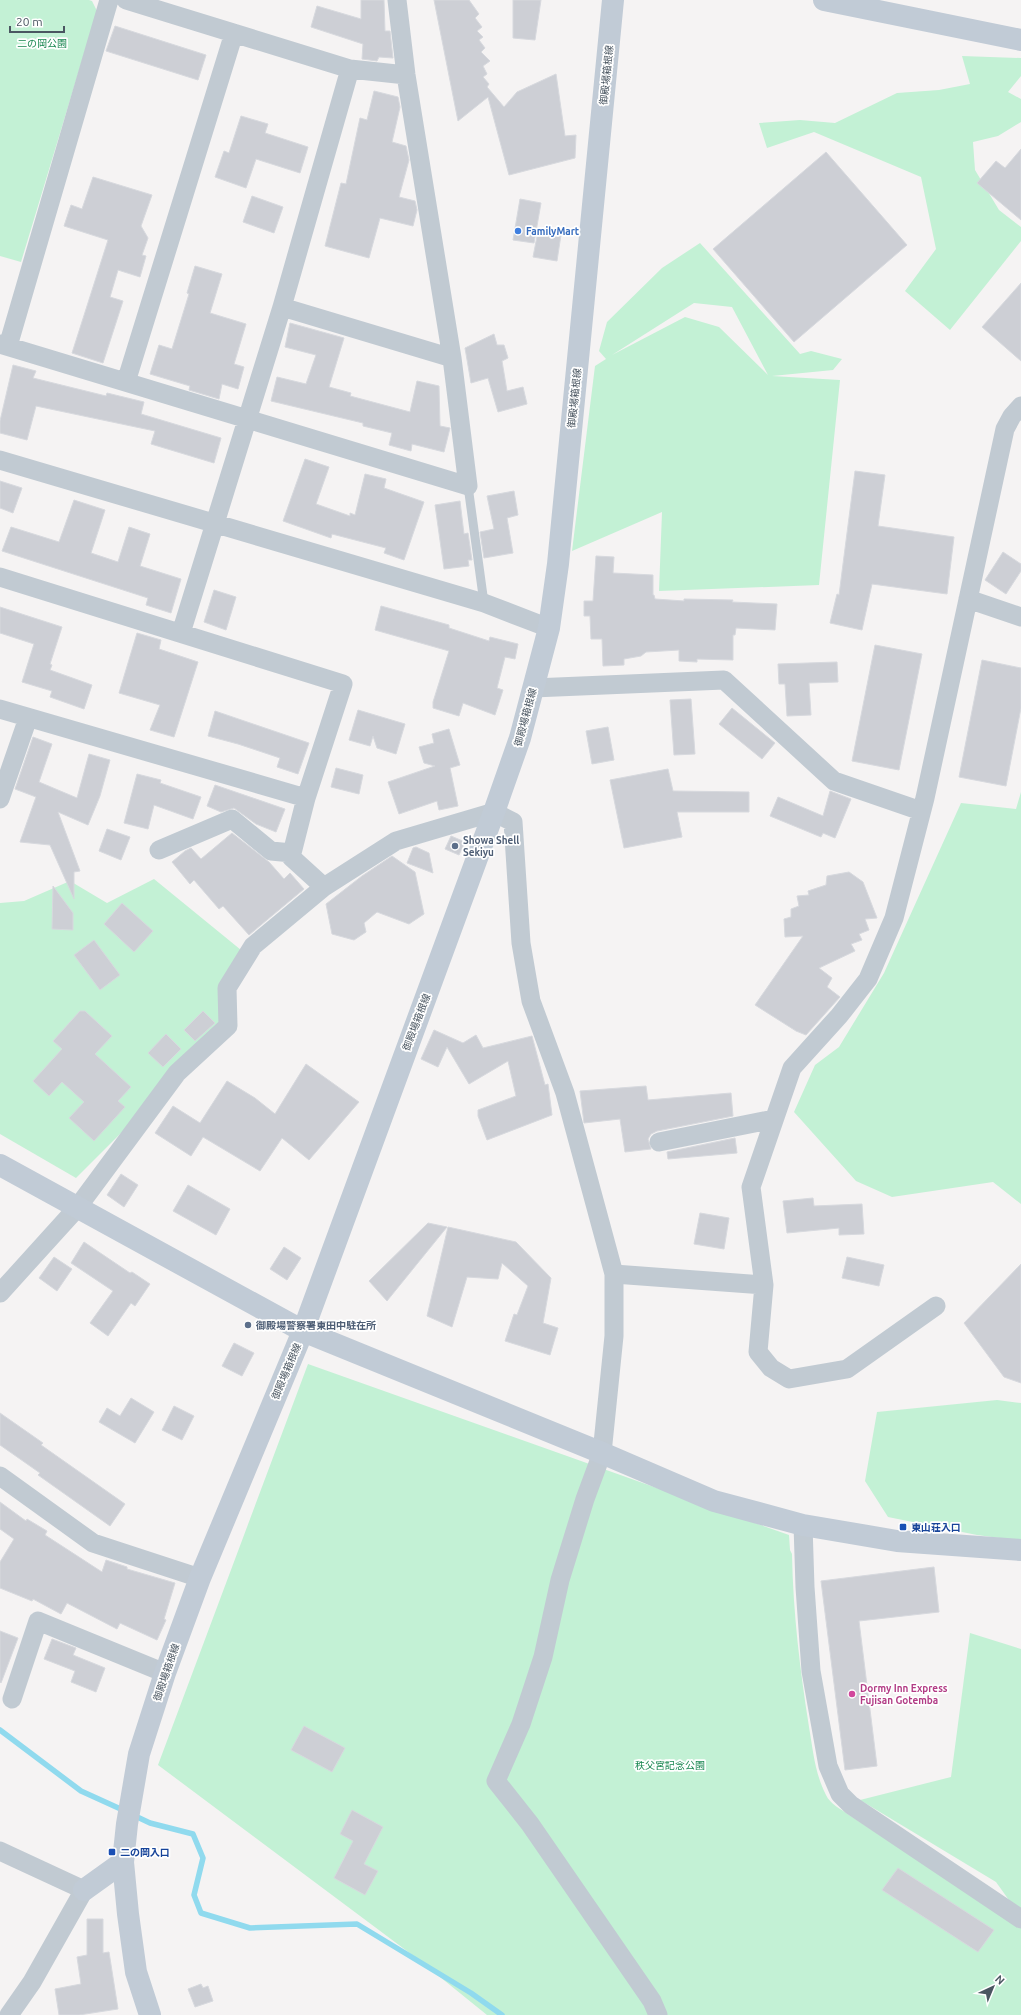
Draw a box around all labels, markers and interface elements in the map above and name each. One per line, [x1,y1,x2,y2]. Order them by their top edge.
scale bar [10,8,64,34]
text: 20 m [16,15,43,28]
park label: 二の岡公園 [17,38,67,49]
street label: 御殿場箱根線 [598,45,615,105]
marker: FamilyMart [513,226,523,236]
place label: FamilyMart [526,226,580,237]
street label: 御殿場箱根線 [566,368,583,428]
street label: 御殿場箱根線 [512,687,539,748]
place label: Showa Shell Sekiyu [463,835,519,858]
marker: Showa Shell Sekiyu [450,841,460,851]
street label: 御殿場箱根線 [401,992,432,1052]
marker: 御殿場警察署東田中駐在所 [243,1320,253,1330]
place label: 御殿場警察署東田中駐在所 [255,1320,376,1331]
street label: 御殿場箱根線 [270,1341,303,1401]
marker: 東山荘入口 [898,1522,908,1532]
place label: 東山荘入口 [911,1522,961,1533]
street label: 御殿場箱根線 [152,1642,181,1702]
place label: Dormy Inn Express Fujisan Gotemba [860,1683,948,1706]
marker: Dormy Inn Express Fujisan Gotemba [847,1689,857,1699]
park label: 秩父宮記念公園 [635,1760,705,1771]
marker: 二の岡入口 [107,1847,117,1857]
place label: 二の岡入口 [120,1847,170,1858]
north arrow [973,1967,1013,2007]
text: N [993,1973,1007,1987]

